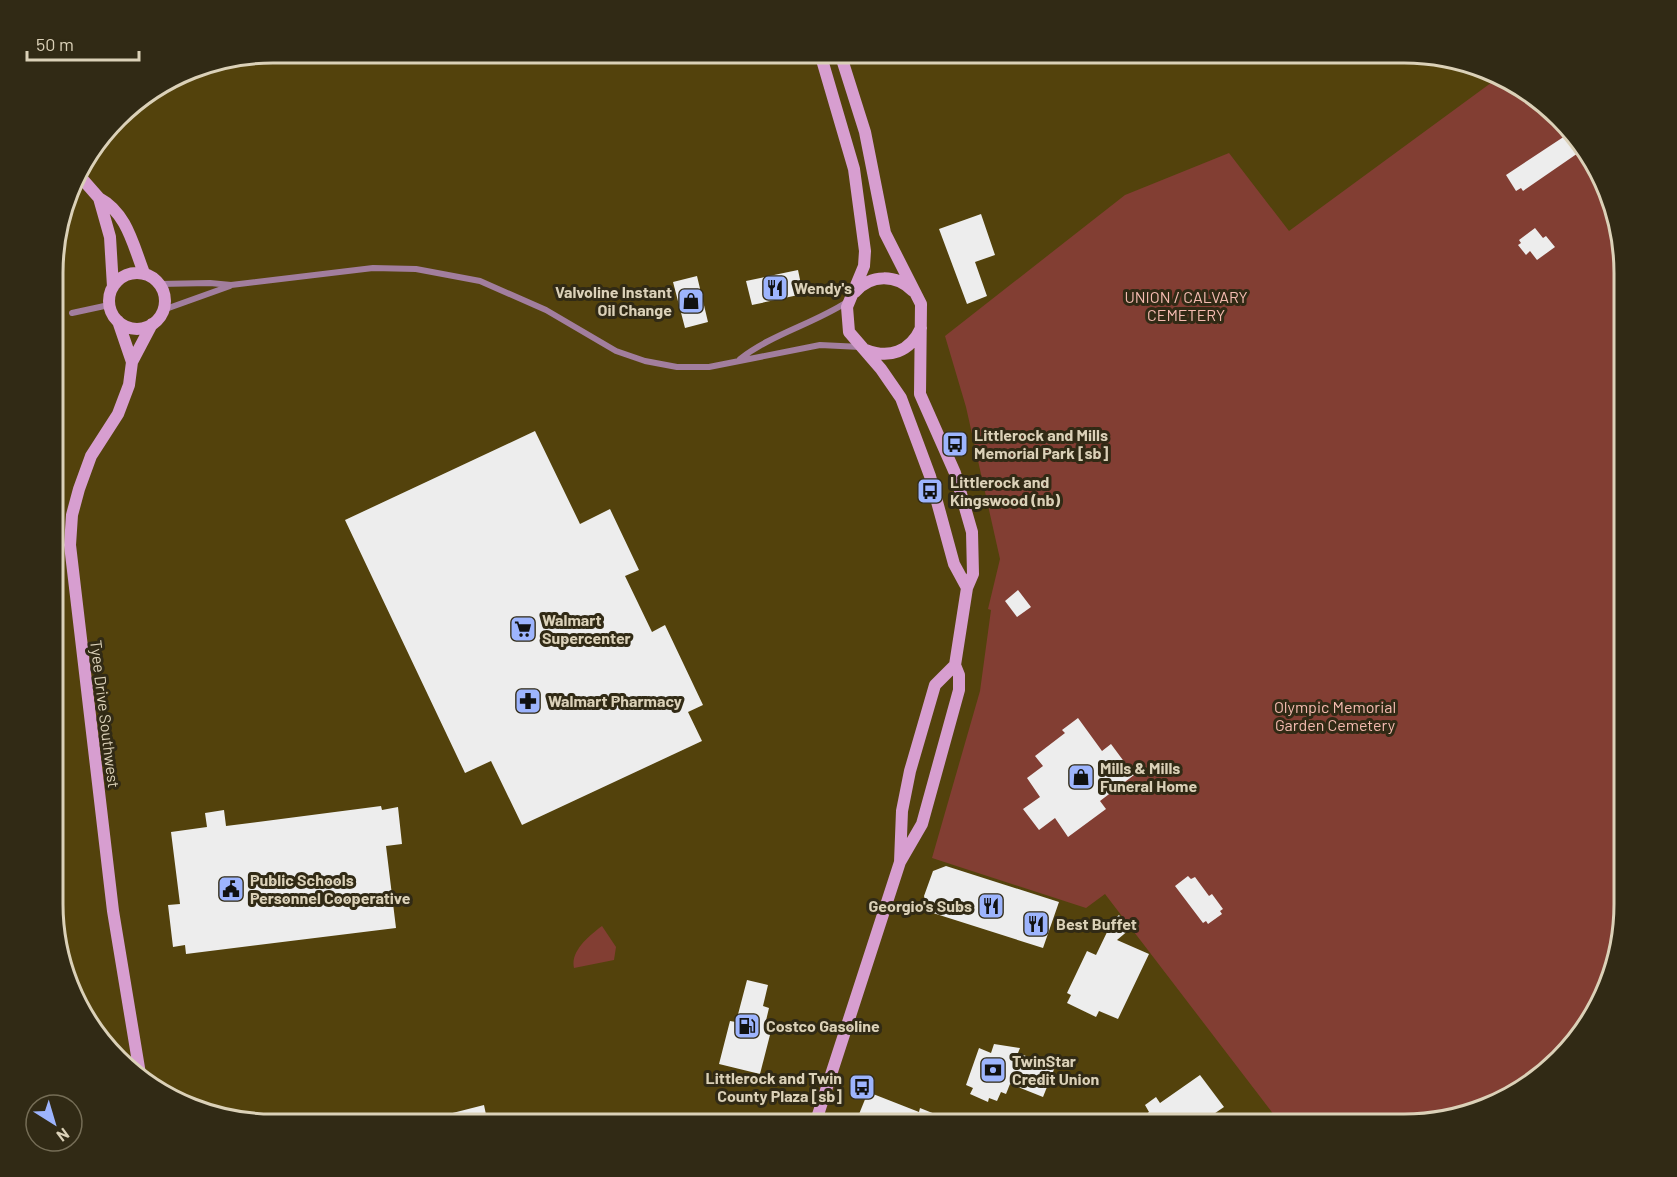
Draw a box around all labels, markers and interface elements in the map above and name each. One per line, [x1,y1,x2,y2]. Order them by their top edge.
scale bar [27,24,140,62]
text: 50 m [36,33,74,55]
restaurant icon: Wendy's [760,273,790,303]
place label: Wendy's [794,278,852,297]
place label: Valvoline Instant Oil Change [555,282,672,319]
shop icon: Valvoline Instant Oil Change [676,286,706,316]
park label: UNION / CALVARY CEMETERY [1124,287,1248,324]
place label: Littlerock and Mills Memorial Park [sb] [974,425,1109,462]
bus stop icon: Littlerock and Mills Memorial Park [sb] [940,429,970,459]
place label: Littlerock and Kingswood (nb) [950,472,1061,509]
bus stop icon: Littlerock and Kingswood (nb) [915,476,945,506]
place label: Walmart Supercenter [542,610,631,647]
supermarket icon: Walmart Supercenter [508,614,538,644]
street label: Tyee Drive Southwest [87,639,124,789]
pharmacy icon: Walmart Pharmacy [513,686,543,716]
place label: Walmart Pharmacy [548,691,682,710]
park label: Olympic Memorial Garden Cemetery [1274,697,1396,734]
place label: Mills & Mills Funeral Home [1100,758,1197,795]
shop icon: Mills & Mills Funeral Home [1066,762,1096,792]
place label: Public Schools Personnel Cooperative [250,870,411,907]
public building icon: Public Schools Personnel Cooperative [216,874,246,904]
restaurant icon: Georgio's Subs [976,891,1006,921]
place label: Georgio's Subs [869,896,972,915]
restaurant icon: Best Buffet [1021,909,1051,939]
place label: Best Buffet [1056,914,1137,933]
fuel station icon: Costco Gasoline [732,1011,762,1041]
place label: Costco Gasoline [766,1016,880,1035]
place label: TwinStar Credit Union [1012,1051,1099,1088]
bank icon: TwinStar Credit Union [978,1055,1008,1085]
place label: Littlerock and Twin County Plaza [sb] [706,1068,842,1105]
bus stop icon: Littlerock and Twin County Plaza [sb] [847,1072,877,1102]
north arrow [24,1093,84,1153]
text: N [53,1125,73,1146]

